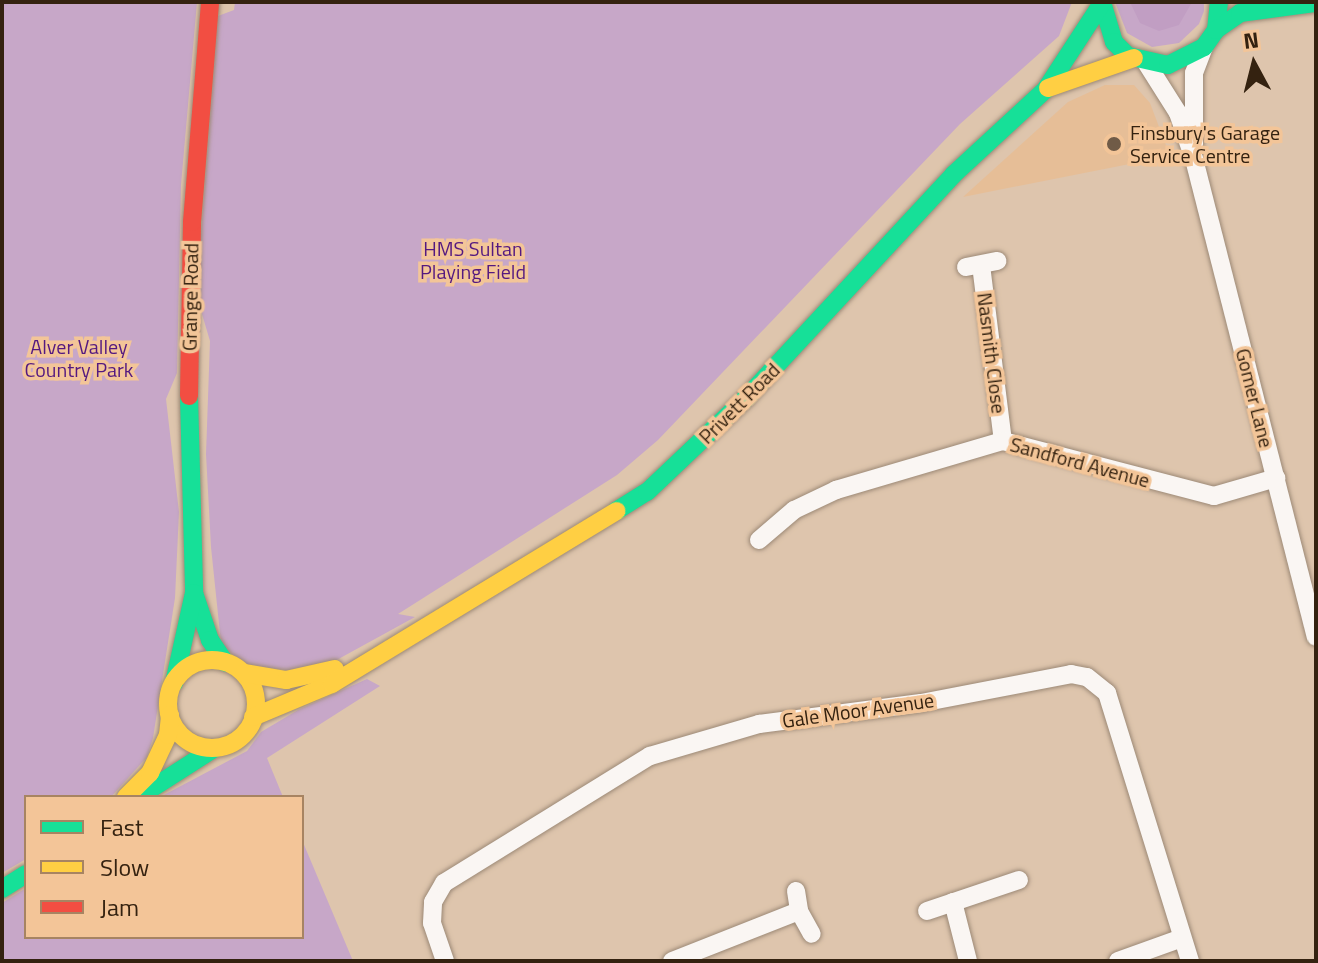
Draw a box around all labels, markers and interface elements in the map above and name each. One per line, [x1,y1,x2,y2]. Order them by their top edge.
text: N [1241,22,1261,58]
north arrow [1214,24,1294,104]
place label: Finsbury's Garage Service Centre [1130,120,1280,167]
marker: Finsbury's Garage Service Centre [1105,135,1123,153]
park label: HMS Sultan Playing Field [420,236,526,283]
street label: Grange Road [177,243,203,351]
street label: Nasmith Close [973,291,1011,415]
park label: Alver Valley Country Park [25,334,133,381]
street label: Gomer Lane [1231,346,1279,450]
street label: Privett Road [694,358,784,448]
street label: Sandford Avenue [1008,432,1152,492]
street label: Gale Moor Avenue [780,687,936,733]
legend [24,795,304,939]
text: Fast [100,809,143,845]
text: Slow [100,849,149,885]
text: Jam [100,889,139,925]

